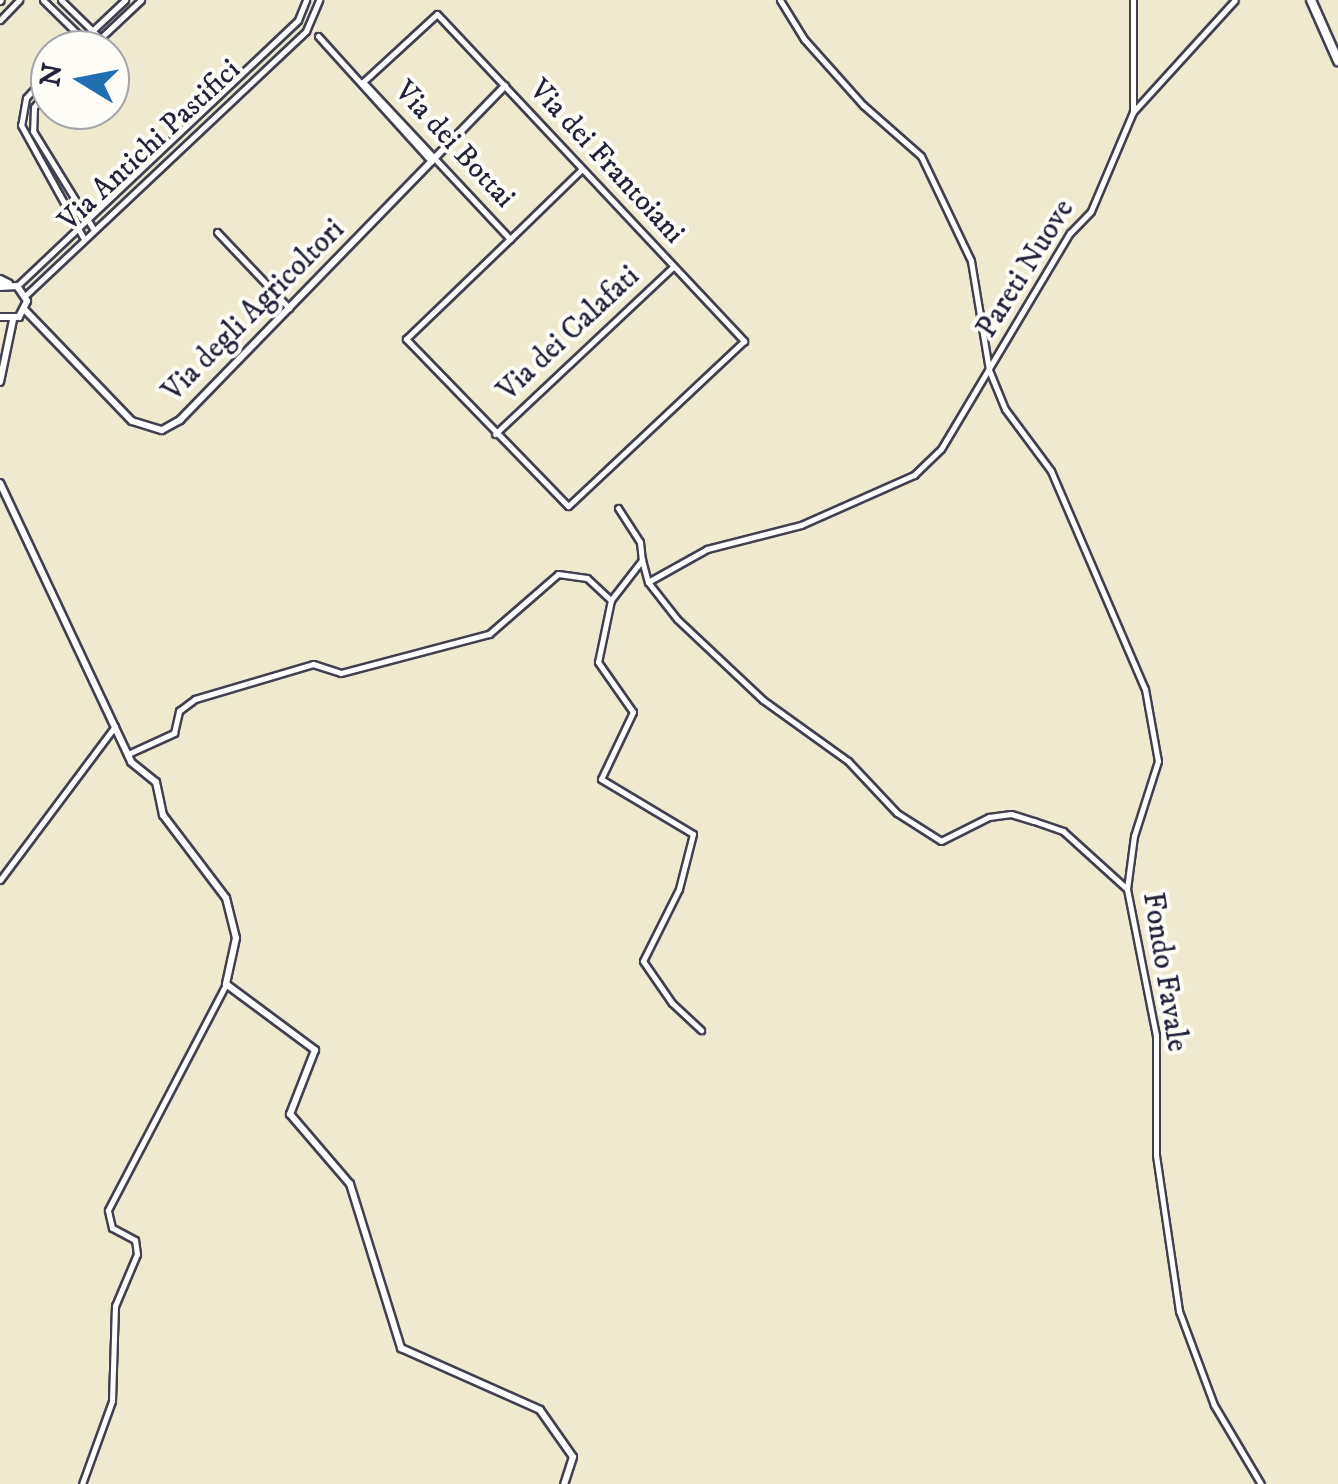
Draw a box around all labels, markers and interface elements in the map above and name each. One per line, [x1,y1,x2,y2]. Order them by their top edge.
north arrow [30,30,130,130]
street label: Via Antichi Pastifici [52,53,248,239]
text: N [33,61,71,89]
street label: Via dei Frantoiani [521,72,691,252]
street label: Via dei Bottai [386,74,522,216]
street label: Pareti Nuove [969,193,1083,345]
street label: Via degli Agricoltori [155,212,353,410]
street label: Via dei Calafati [490,259,648,409]
street label: Fondo Favale [1134,890,1194,1054]

